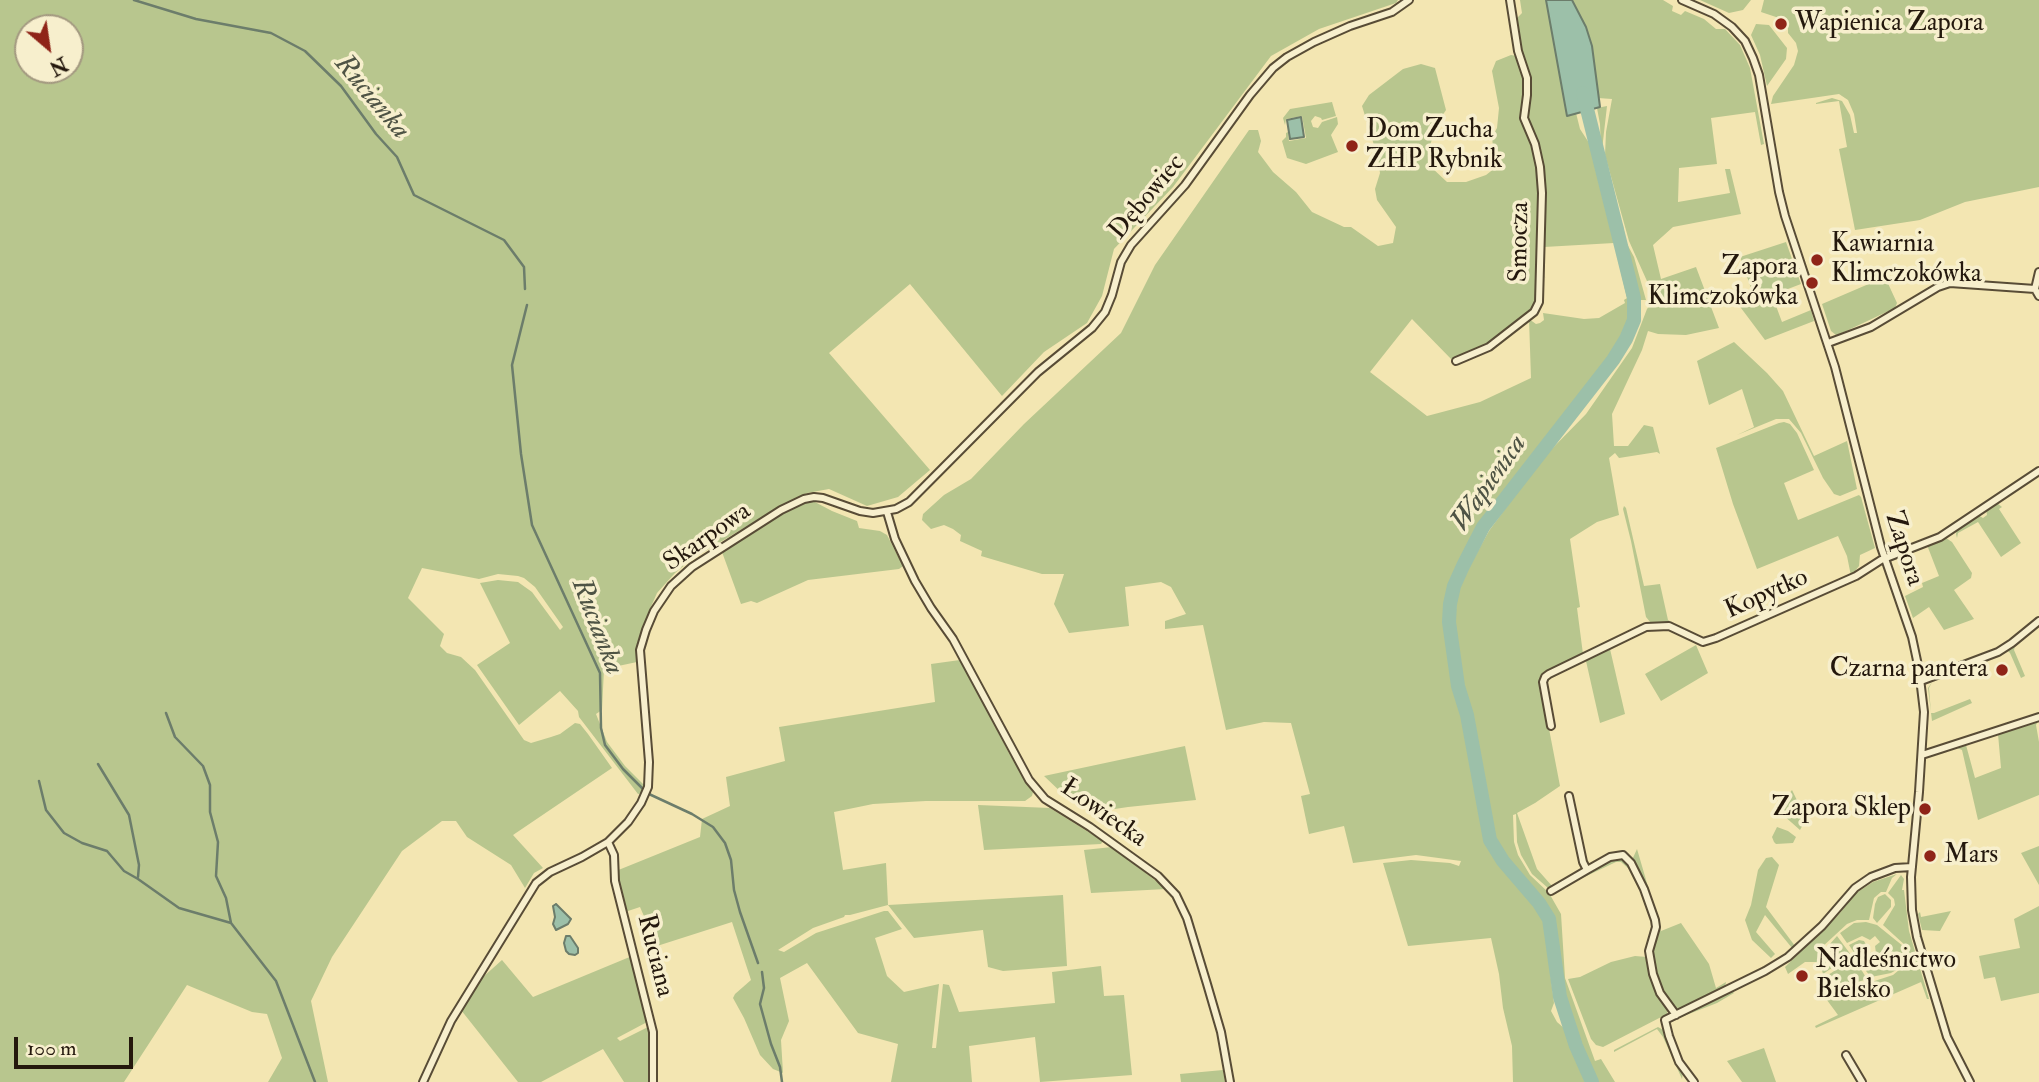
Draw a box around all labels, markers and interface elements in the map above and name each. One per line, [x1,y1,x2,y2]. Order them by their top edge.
place label: Wapienica Zapora [1795,8,1984,40]
north arrow [14,14,84,84]
marker: Wapienica Zapora [1773,16,1789,32]
water label: Rucianka [326,49,416,147]
text: N [45,51,71,80]
place label: Dom Zucha ZHP Rybnik [1366,115,1502,176]
marker: Dom Zucha ZHP Rybnik [1344,138,1360,154]
street label: Dębowiec [1103,149,1193,247]
street label: Smocza [1505,201,1537,283]
place label: Kawiarnia Klimczokówka [1831,229,1982,290]
place label: Zapora Klimczokówka [1647,252,1798,314]
marker: Kawiarnia Klimczokówka [1809,252,1825,268]
marker: Zapora Klimczokówka [1804,275,1820,291]
water label: Wapienica [1445,429,1535,539]
street label: Skarpowa [658,497,758,579]
street label: Zapora [1876,508,1930,590]
street label: Kopytko [1721,563,1813,627]
water label: Rucianka [562,574,630,680]
place label: Czarna pantera [1830,654,1988,686]
marker: Czarna pantera [1994,662,2010,678]
street label: Łowiecka [1054,773,1152,855]
place label: Zapora Sklep [1772,793,1911,825]
marker: Zapora Sklep [1917,801,1933,817]
place label: Mars [1944,840,1998,872]
marker: Mars [1922,848,1938,864]
street label: Ruciana [629,911,679,1001]
place label: Nadleśnictwo Bielsko [1816,945,1956,1006]
marker: Nadleśnictwo Bielsko [1794,968,1810,984]
scale bar [18,1023,136,1066]
text: 100 m [27,1035,77,1062]

